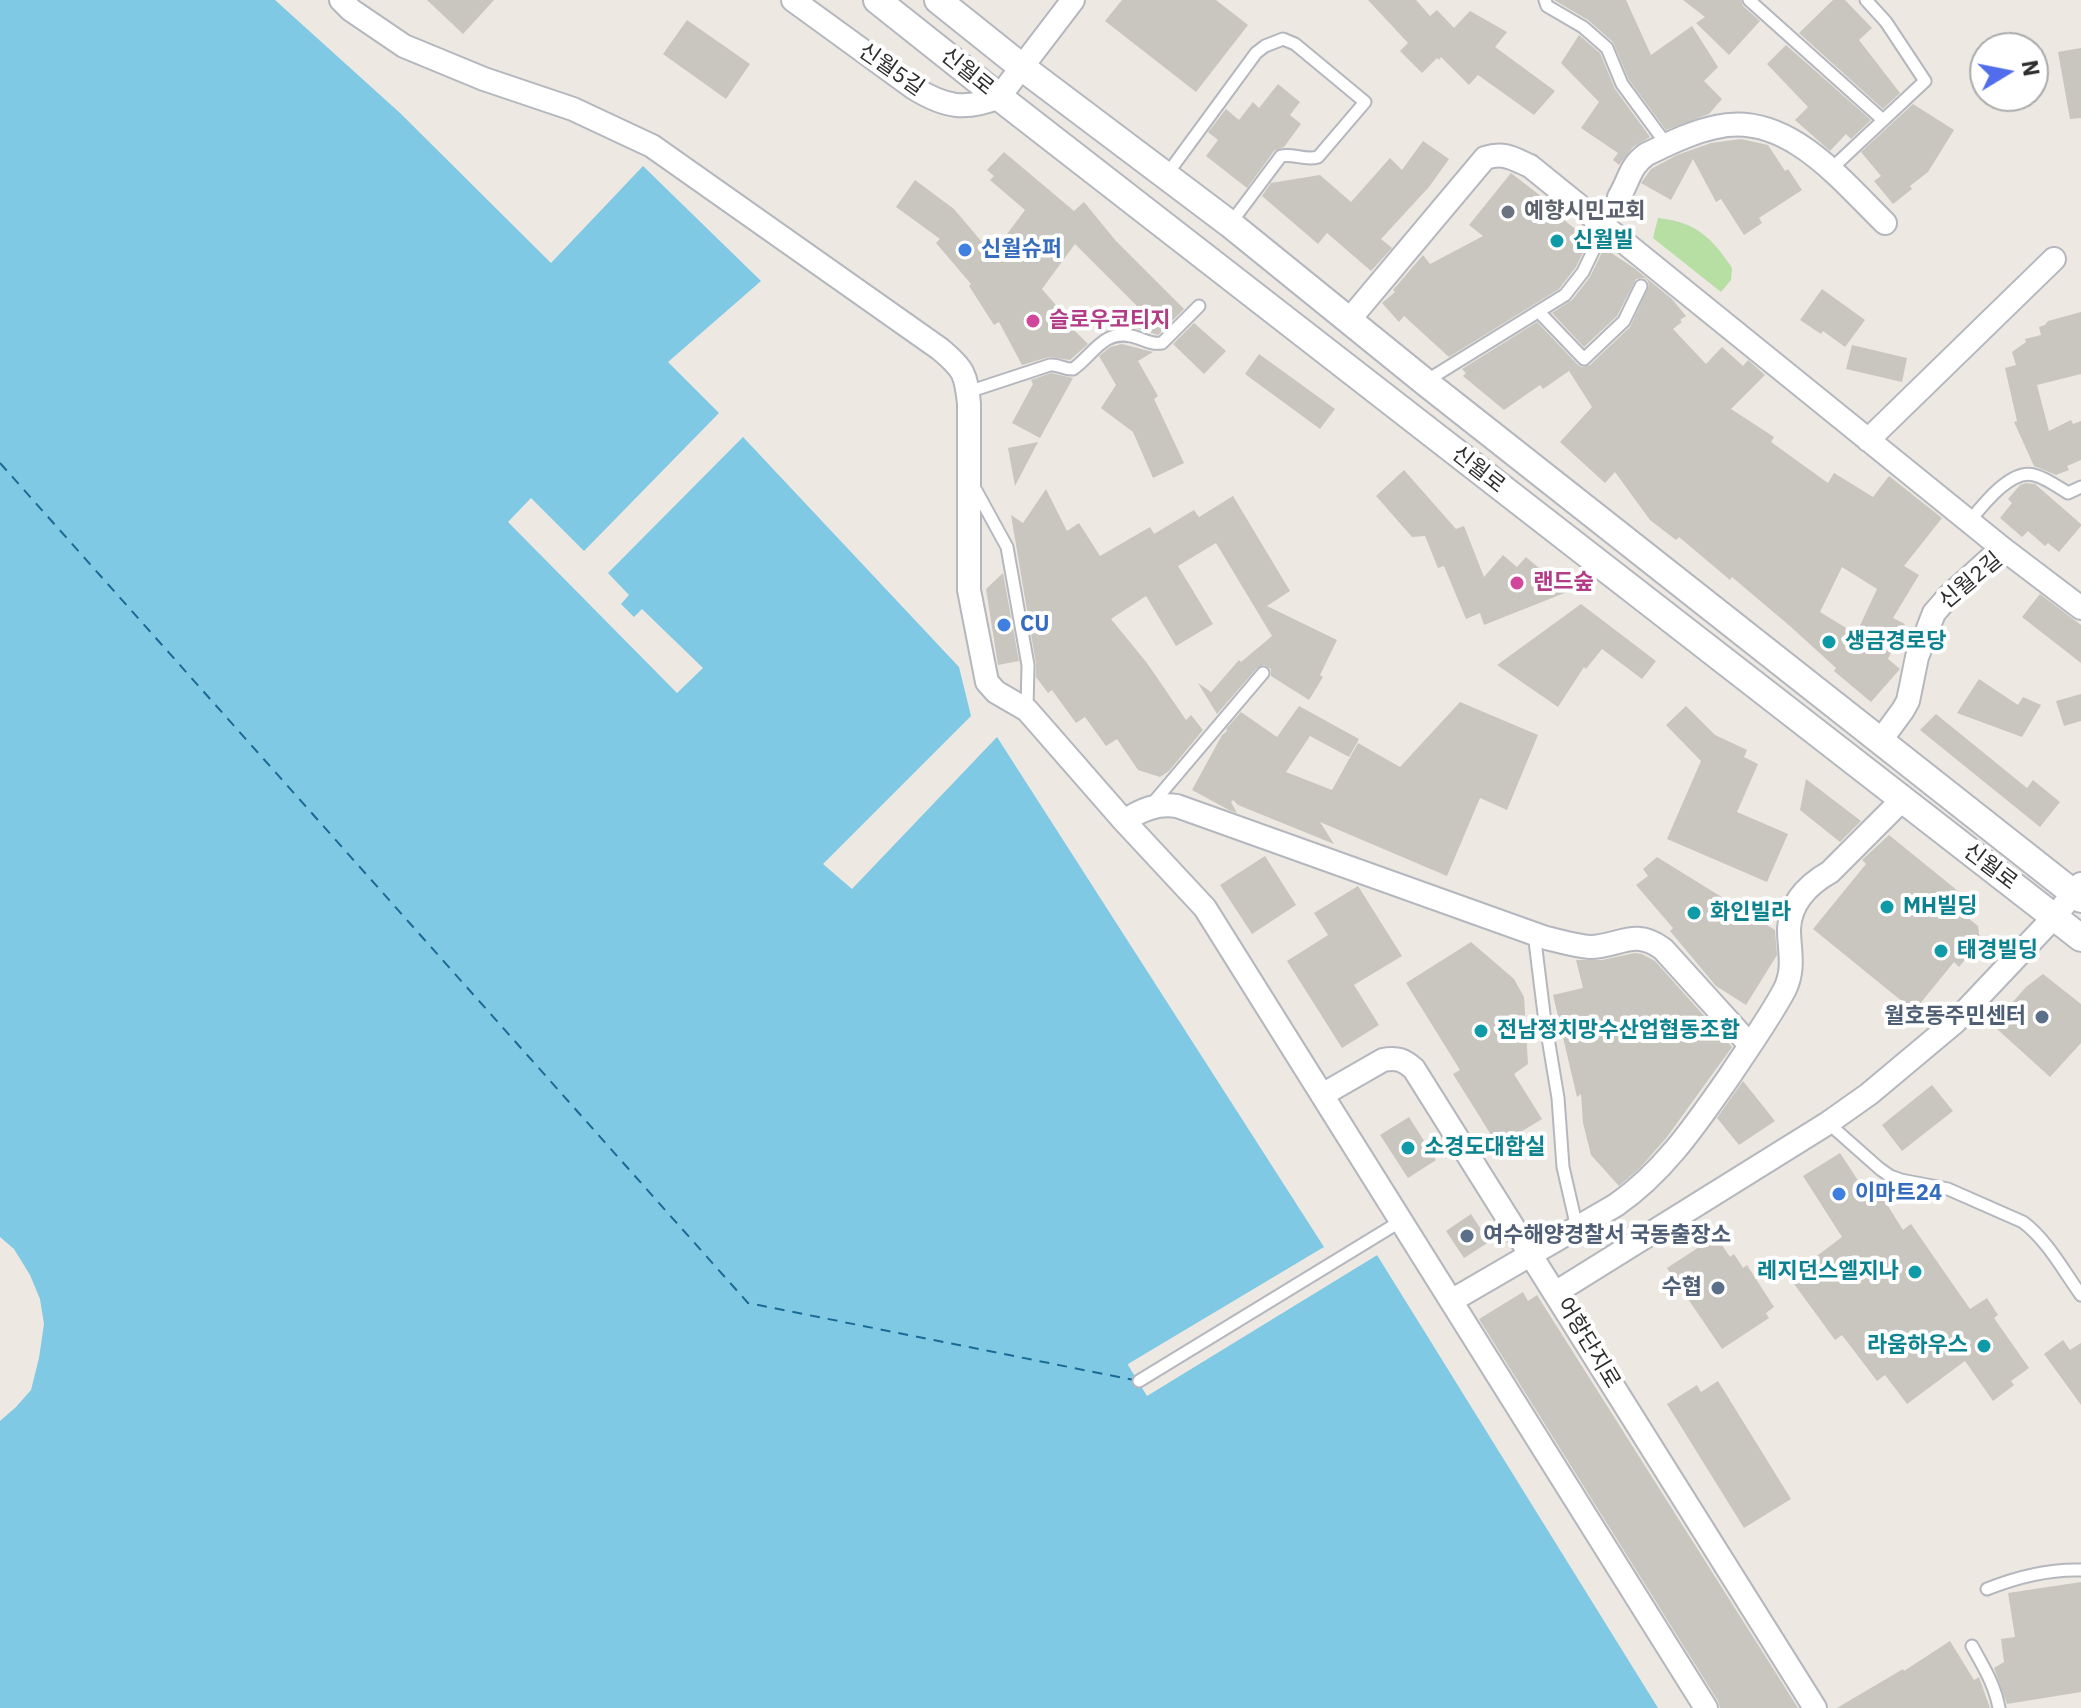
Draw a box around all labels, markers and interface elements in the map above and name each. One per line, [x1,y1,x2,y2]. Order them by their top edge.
north arrow [1969,32,2049,112]
street label: 신월5길 [853,38,929,102]
street label: 신월로 [935,43,999,101]
text: N [2015,58,2047,78]
place label: 예향시민교회 [1524,199,1645,225]
marker: 예향시민교회 [1499,203,1517,221]
place label: 신월빌 [1573,228,1634,254]
marker: 신월빌 [1548,232,1566,250]
place label: 신월슈퍼 [981,237,1062,263]
marker: 신월슈퍼 [956,241,974,259]
place label: 슬로우코티지 [1049,308,1170,334]
marker: 슬로우코티지 [1024,312,1042,330]
street label: 신월로 [1446,441,1510,499]
street label: 신월2길 [1934,547,2008,615]
place label: 랜드숲 [1533,570,1594,596]
marker: 랜드숲 [1508,574,1526,592]
place label: CU [1020,612,1050,638]
marker: CU [995,616,1013,634]
place label: 생금경로당 [1845,629,1946,655]
marker: 생금경로당 [1820,633,1838,651]
street label: 신월로 [1958,838,2022,896]
place label: MH빌딩 [1903,894,1977,920]
marker: MH빌딩 [1878,898,1896,916]
place label: 화인빌라 [1710,900,1791,926]
marker: 화인빌라 [1685,904,1703,922]
place label: 태경빌딩 [1957,938,2038,964]
marker: 태경빌딩 [1932,942,1950,960]
place label: 월호동주민센터 [1884,1004,2026,1030]
marker: 월호동주민센터 [2033,1008,2051,1026]
place label: 전남정치망수산업협동조합 [1497,1018,1740,1044]
marker: 전남정치망수산업협동조합 [1472,1022,1490,1040]
place label: 소경도대합실 [1424,1135,1545,1161]
marker: 소경도대합실 [1399,1139,1417,1157]
place label: 이마트24 [1855,1181,1942,1207]
marker: 이마트24 [1830,1185,1848,1203]
place label: 여수해양경찰서 국동출장소 [1483,1223,1731,1249]
marker: 여수해양경찰서 국동출장소 [1458,1227,1476,1245]
place label: 레지던스엘지나 [1757,1259,1899,1285]
marker: 레지던스엘지나 [1906,1263,1924,1281]
place label: 수협 [1662,1275,1702,1301]
marker: 수협 [1709,1279,1727,1297]
street label: 어항단지로 [1551,1293,1625,1393]
place label: 라움하우스 [1867,1333,1968,1359]
marker: 라움하우스 [1975,1337,1993,1355]

